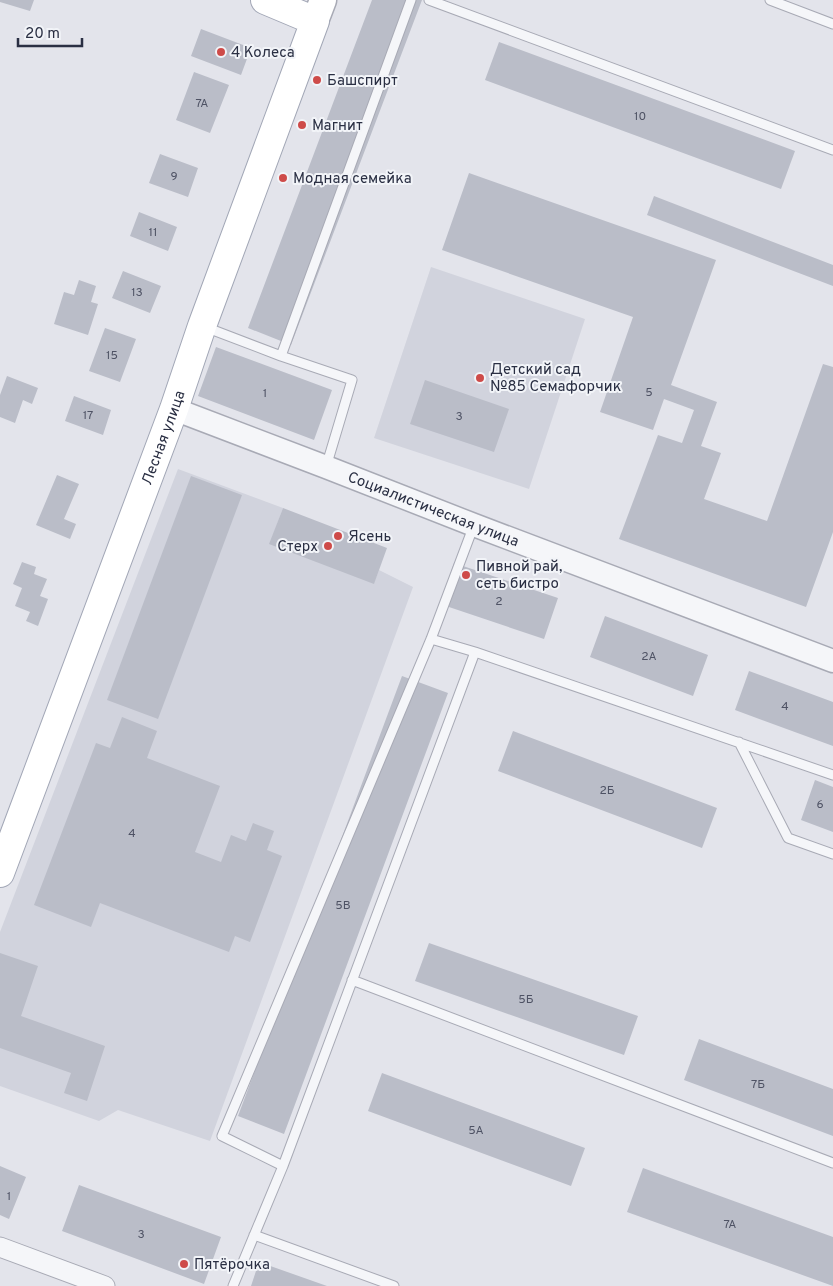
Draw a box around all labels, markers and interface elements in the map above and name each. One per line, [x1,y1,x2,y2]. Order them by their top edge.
scale bar [18,15,81,47]
text: 20 m [25,25,60,44]
place label: 4 Колеса [231,44,295,63]
marker: 4 Колеса [215,46,227,58]
place label: Башспирт [327,72,398,91]
marker: Башспирт [311,74,323,86]
house number: 7А [195,96,209,112]
house number: 10 [634,109,646,125]
place label: Магнит [312,117,363,136]
marker: Магнит [296,119,308,131]
house number: 9 [170,169,178,185]
place label: Модная семейка [293,170,412,189]
marker: Модная семейка [277,172,289,184]
house number: 11 [149,225,157,241]
house number: 13 [131,285,143,301]
house number: 15 [106,348,118,364]
place label: Детский сад №85 Семафорчик [490,361,621,397]
marker: Детский сад №85 Семафорчик [474,372,486,384]
house number: 5 [645,385,653,401]
house number: 1 [263,386,267,402]
street label: Лесная улица [138,388,191,488]
house number: 17 [83,408,93,424]
house number: 3 [455,409,463,425]
street label: Социалистическая улица [344,468,521,552]
place label: Ясень [348,528,391,547]
marker: Ясень [332,530,344,542]
place label: Стерх [277,538,318,557]
marker: Стерх [322,540,334,552]
place label: Пивной рай, сеть бистро [476,558,562,594]
marker: Пивной рай, сеть бистро [460,569,472,581]
house number: 2 [495,594,503,610]
house number: 2А [641,649,657,665]
house number: 4 [781,699,789,715]
house number: 2Б [599,783,615,799]
house number: 6 [816,797,824,813]
house number: 4 [128,826,136,842]
house number: 5В [335,898,351,914]
house number: 5Б [518,992,534,1008]
house number: 7Б [751,1077,765,1093]
house number: 5А [468,1123,484,1139]
house number: 1 [7,1189,11,1205]
house number: 7А [723,1217,737,1233]
house number: 3 [137,1227,145,1243]
place label: Пятёрочка [194,1256,270,1275]
marker: Пятёрочка [178,1258,190,1270]

